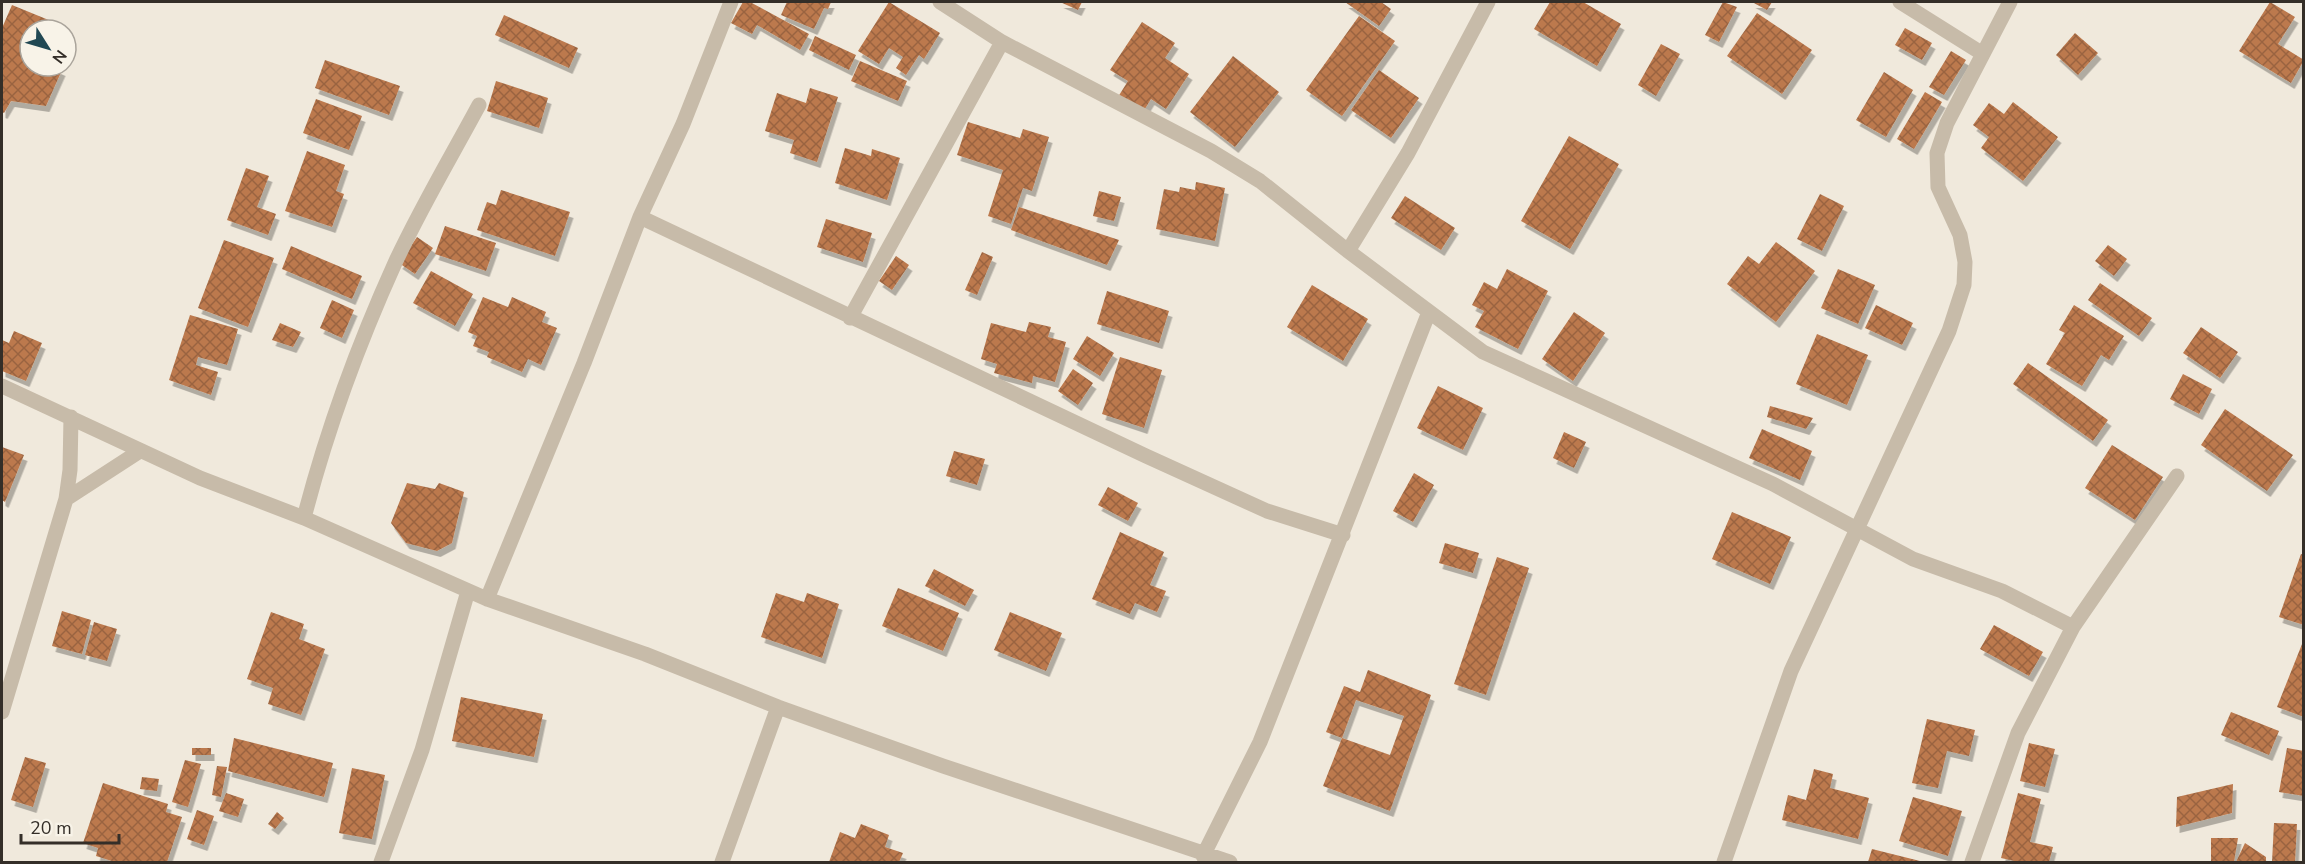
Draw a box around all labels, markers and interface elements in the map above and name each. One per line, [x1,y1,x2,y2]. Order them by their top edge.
north arrow [18,18,78,78]
text: N [47,45,72,68]
scale bar [21,807,118,845]
text: 20 m [30,816,72,840]

